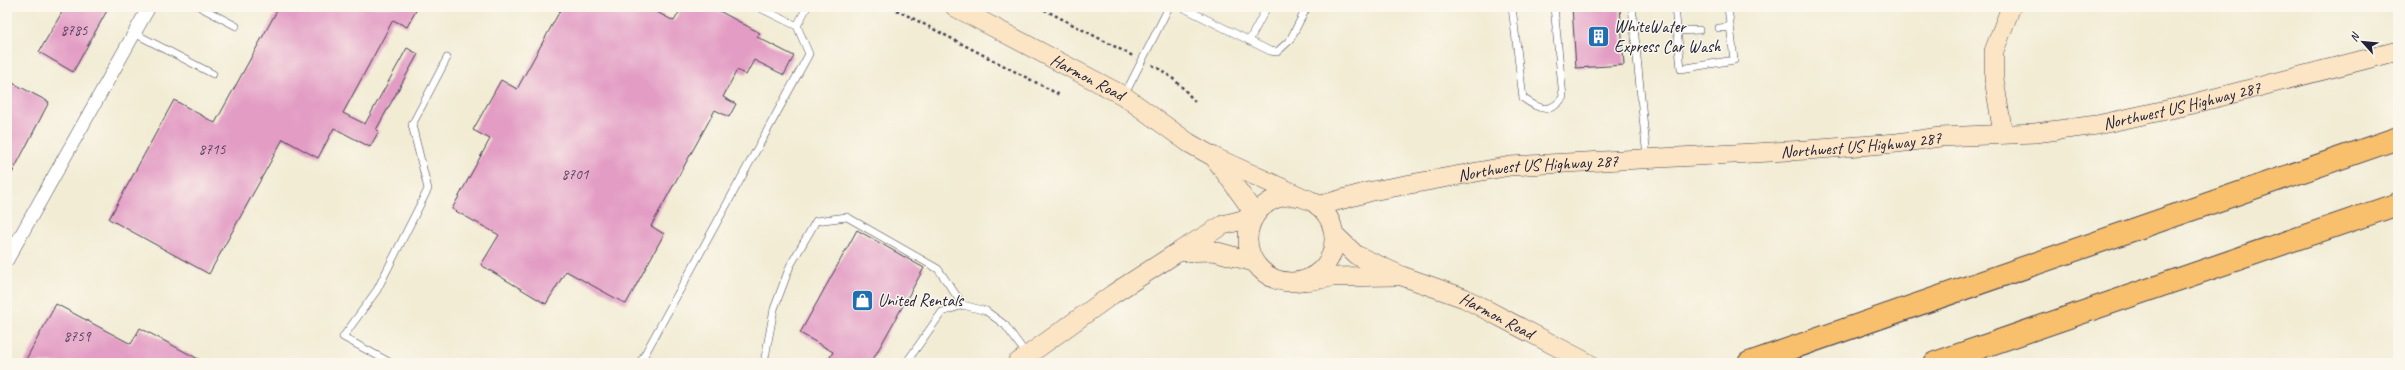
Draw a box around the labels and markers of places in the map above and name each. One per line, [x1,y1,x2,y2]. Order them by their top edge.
place label: WhiteWater Express Car Wash [1614,16,1722,57]
building icon: WhiteWater Express Car Wash [1585,23,1611,49]
shop icon: United Rentals [849,287,875,313]
place label: United Rentals [878,290,965,311]

